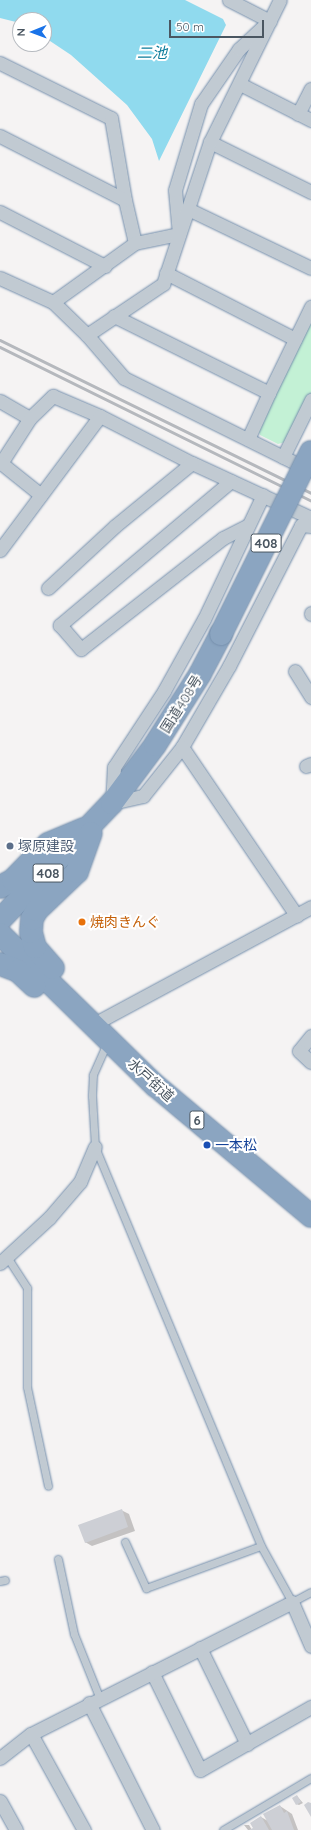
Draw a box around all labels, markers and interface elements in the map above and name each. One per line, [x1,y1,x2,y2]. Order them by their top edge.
north arrow [12,12,52,52]
scale bar [171,12,266,38]
text: 50 m [176,19,204,34]
text: N [14,28,28,36]
water label: 二池 [137,44,167,62]
road number: 408 [250,532,282,554]
street label: 国道408号 [157,672,205,736]
place label: 塚原建設 [18,838,74,854]
marker: 塚原建設 [5,841,15,851]
road number: 408 [32,862,64,884]
place label: 焼肉きんぐ [90,914,160,930]
marker: 焼肉きんぐ [77,917,87,927]
street label: 水戸街道 [125,1055,177,1105]
road number: 6 [189,1109,205,1131]
place label: 一本松 [215,1137,257,1153]
marker: 一本松 [202,1140,212,1150]

